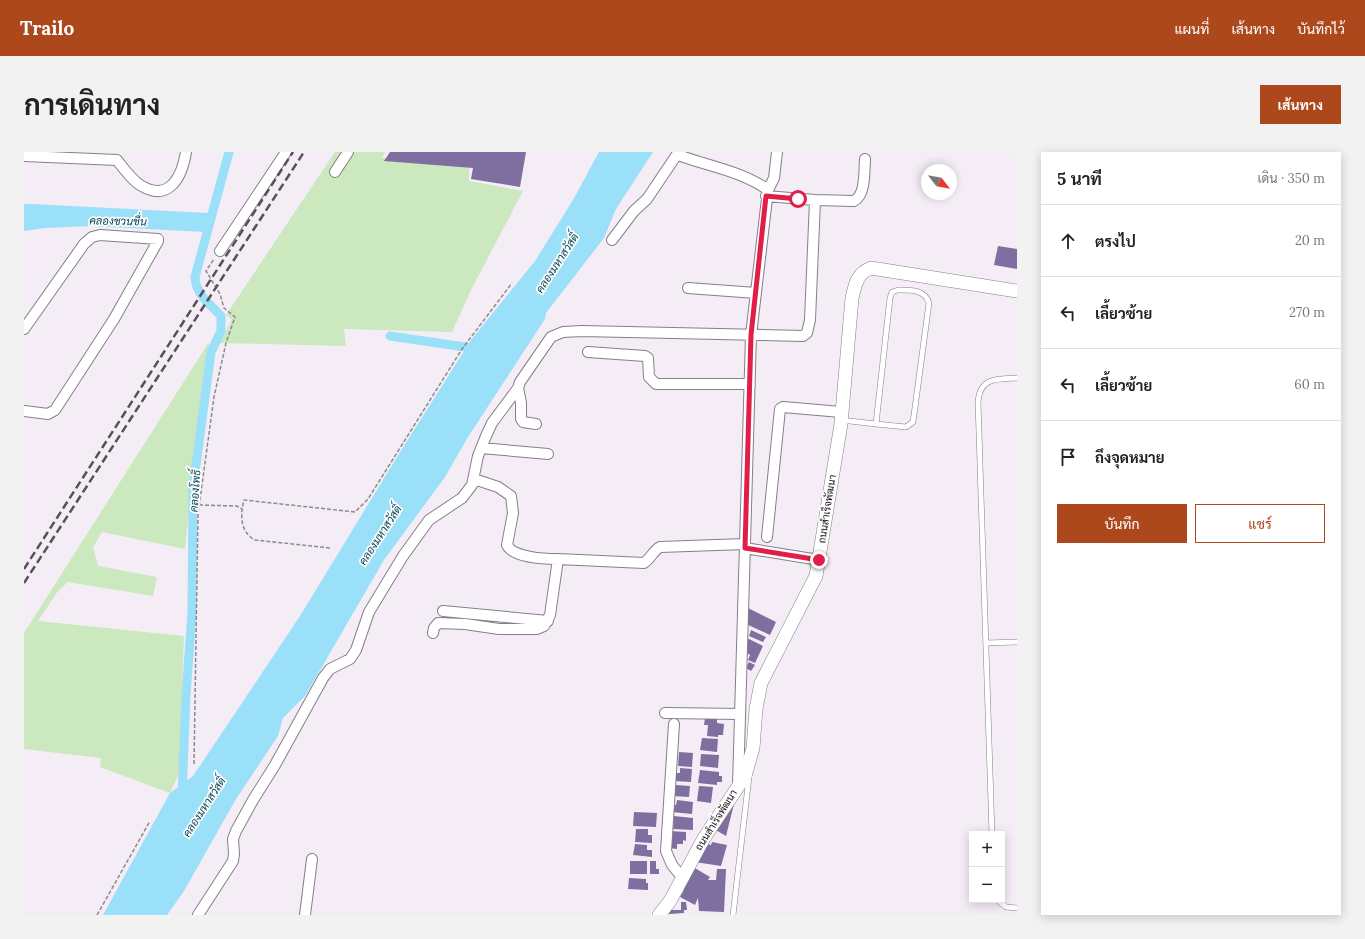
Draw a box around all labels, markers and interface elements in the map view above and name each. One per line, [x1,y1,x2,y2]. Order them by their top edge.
text: Trailo [20,16,74,40]
text: แผนที่ [1174,20,1209,38]
text: เส้นทาง [1231,20,1275,38]
text: บันทึกไว้ [1297,20,1345,38]
button: เส้นทาง [1260,85,1341,124]
text: การเดินทาง [24,87,160,123]
north arrow [921,164,957,200]
text: 5 นาที [1057,168,1102,190]
text: เดิน · 350 m [1257,170,1325,187]
route start [789,190,807,208]
water label: คลองชวนชื่น [89,210,147,229]
water label: คลองมหาสวัสดิ์ [529,227,582,296]
icon: ahead [1057,230,1079,252]
text: ตรงไป [1095,232,1136,251]
text: 20 m [1295,232,1325,249]
icon: left [1057,302,1079,324]
text: เลี้ยวซ้าย [1095,304,1152,323]
text: 270 m [1289,304,1325,321]
icon: left [1057,374,1079,396]
text: เลี้ยวซ้าย [1095,376,1152,395]
text: 60 m [1294,376,1325,393]
icon: arrive [1057,446,1079,468]
text: ถึงจุดหมาย [1095,448,1165,467]
water label: คลองโพธิ์ [182,467,204,513]
street label: ถนนสำเร็จพัฒนา [814,473,839,544]
water label: คลองมหาสวัสดิ์ [352,499,405,568]
button: บันทึก [1057,504,1187,543]
button: แชร์ [1195,504,1325,543]
route end [810,551,828,569]
water label: คลองมหาสวัสดิ์ [176,771,229,840]
street label: ถนนสำเร็จพัฒนา [691,786,740,853]
map controls [969,831,1005,903]
button: + [969,831,1005,867]
button: − [969,867,1005,903]

